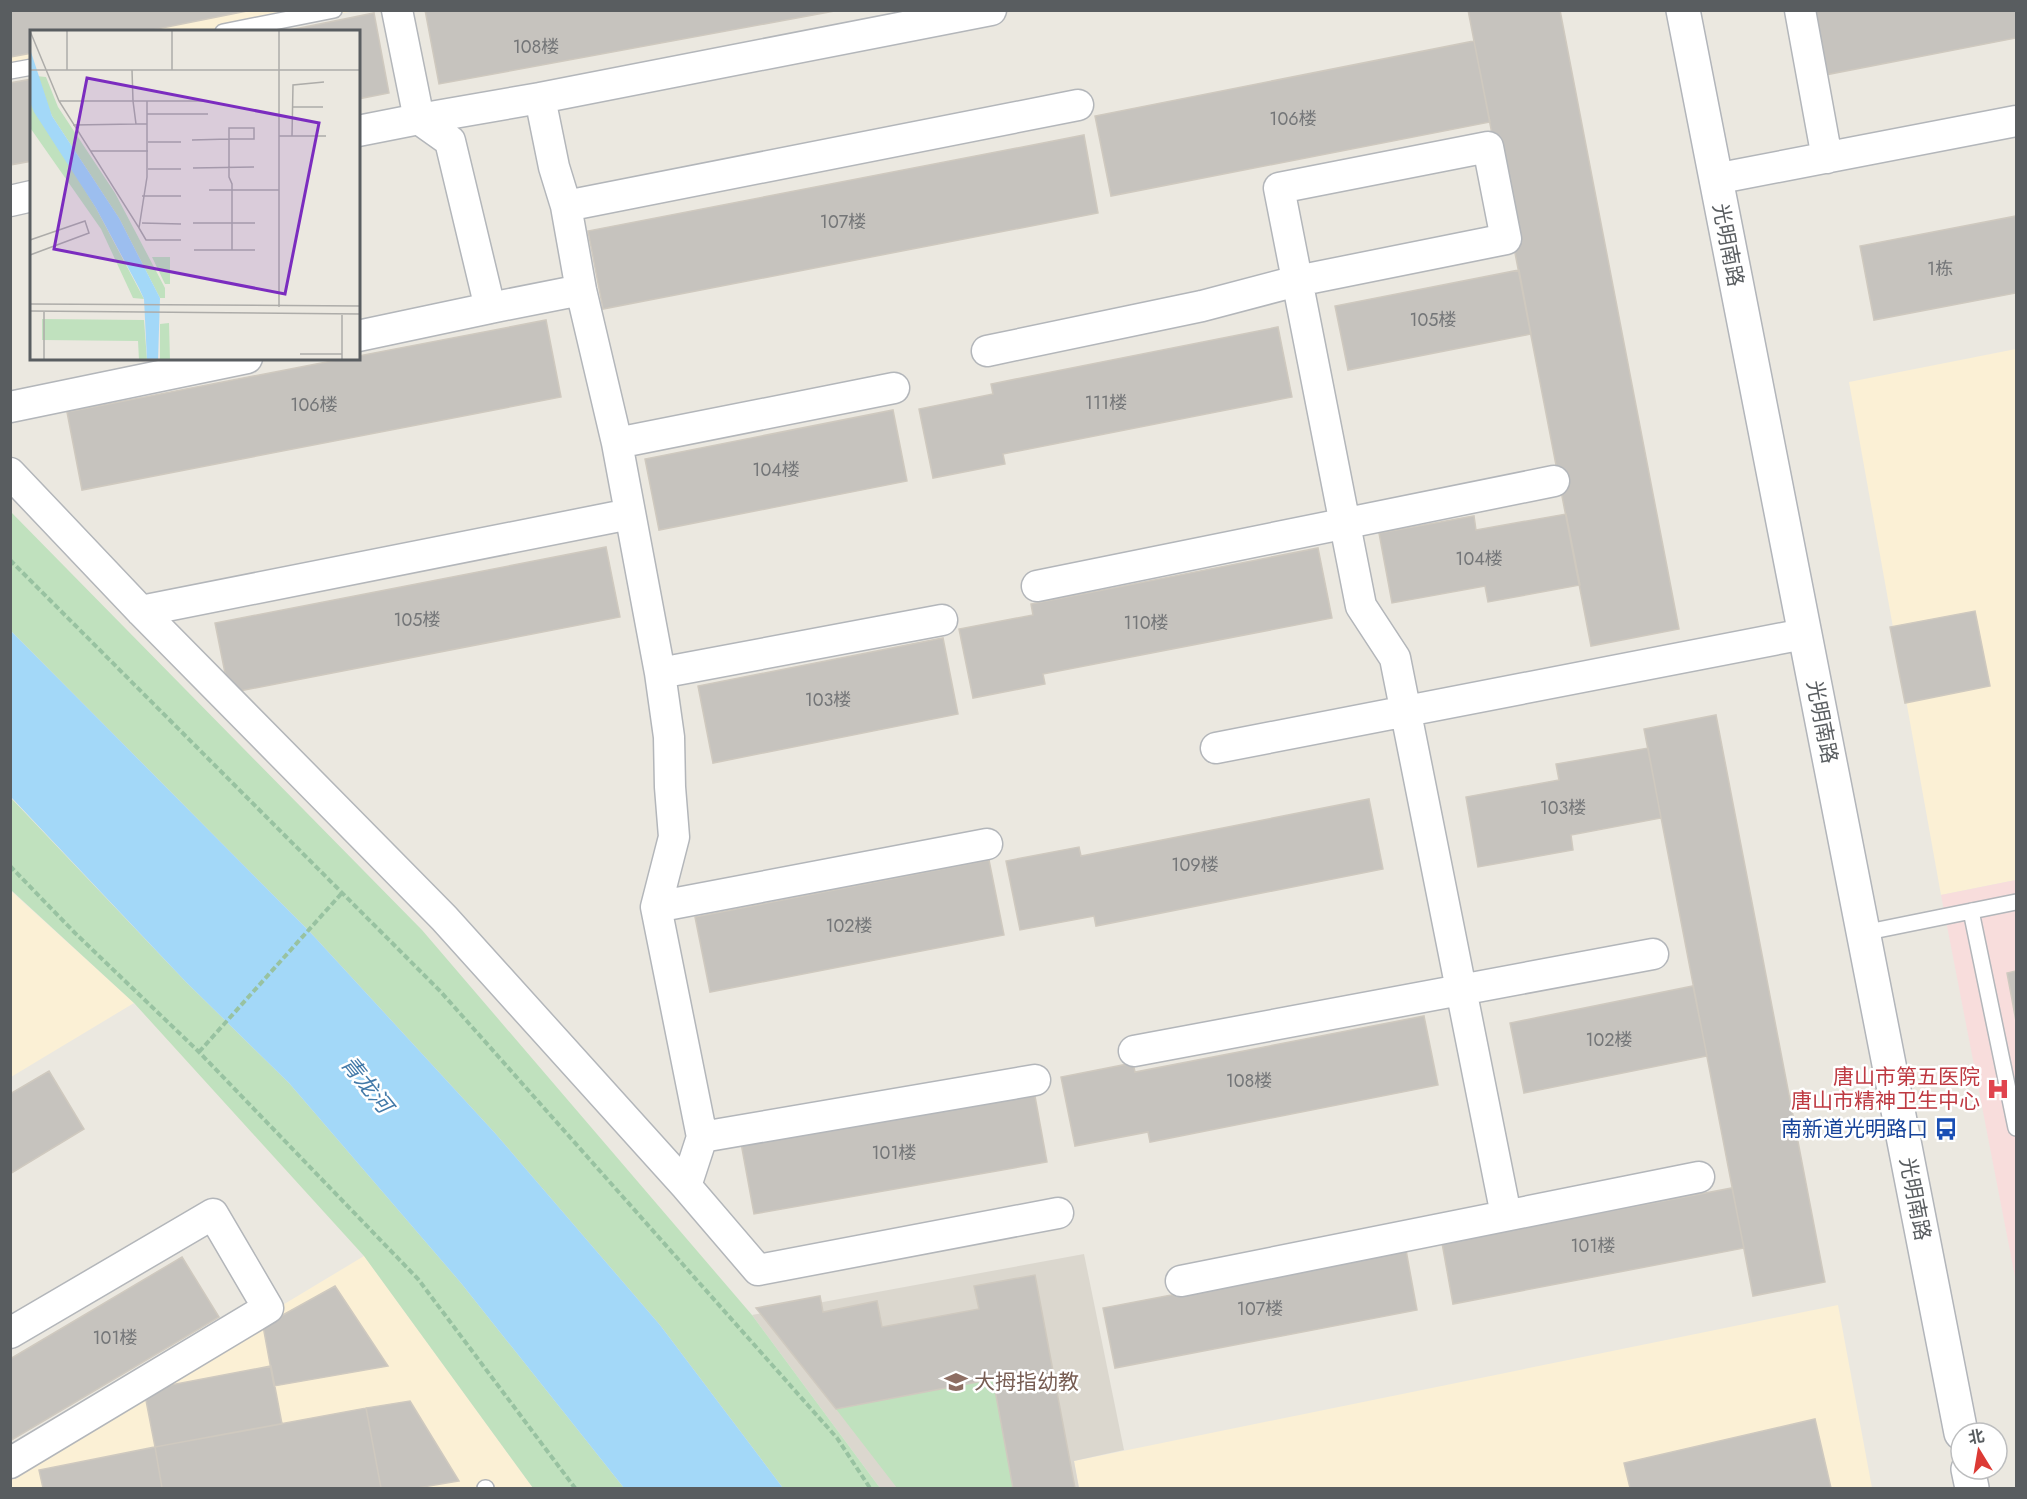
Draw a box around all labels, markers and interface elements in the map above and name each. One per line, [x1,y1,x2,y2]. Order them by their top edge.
inset map [30,30,360,360]
house number: 108楼 [513,34,559,60]
house number: 106楼 [1269,106,1317,132]
street label: 光明南路 [1705,201,1751,289]
house number: 107楼 [820,209,866,235]
house number: 1栋 [1927,256,1953,282]
house number: 105楼 [1409,307,1457,333]
house number: 111楼 [1085,390,1127,416]
house number: 106楼 [290,392,338,418]
house number: 104楼 [752,457,800,483]
house number: 104楼 [1455,546,1503,572]
house number: 105楼 [393,607,441,633]
house number: 110楼 [1124,610,1169,636]
street label: 光明南路 [1799,678,1845,766]
house number: 103楼 [805,687,851,713]
house number: 103楼 [1540,795,1586,821]
house number: 109楼 [1171,852,1219,878]
house number: 102楼 [825,913,873,939]
house number: 102楼 [1585,1027,1633,1053]
water label: 青龙河 [334,1048,403,1123]
place label: 唐山市第五医院 唐山市精神卫生中心 [1791,1062,1980,1116]
house number: 108楼 [1226,1068,1272,1094]
hospital icon: 唐山市第五医院 唐山市精神卫生中心 [1985,1076,2011,1102]
place label: 南新道光明路口 [1781,1114,1928,1144]
bus stop icon: 南新道光明路口 [1933,1116,1959,1142]
house number: 101楼 [872,1140,917,1166]
street label: 光明南路 [1892,1155,1938,1243]
house number: 101楼 [1571,1233,1616,1259]
house number: 107楼 [1237,1296,1283,1322]
house number: 101楼 [93,1325,138,1351]
place label: 大拇指幼教 [974,1367,1079,1397]
school or university icon: 大拇指幼教 [943,1369,969,1395]
north arrow [1949,1421,2009,1481]
text: 北 [1966,1424,1986,1450]

